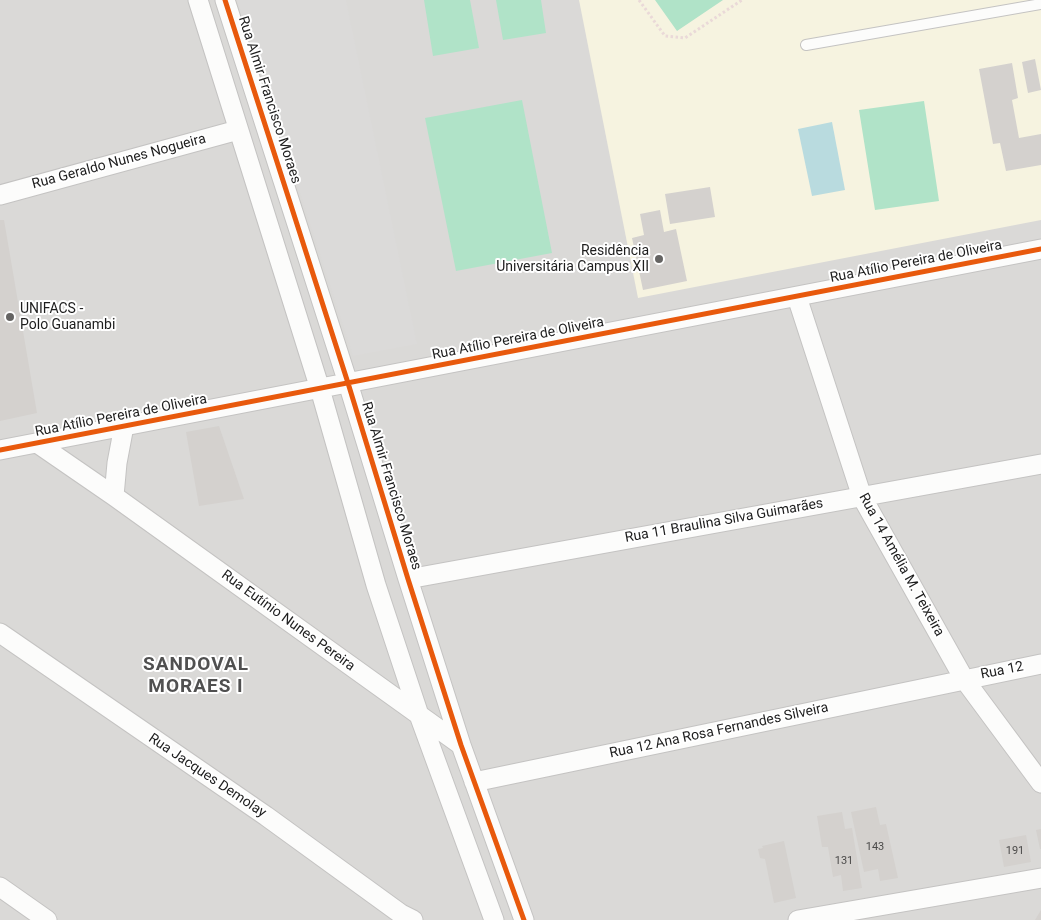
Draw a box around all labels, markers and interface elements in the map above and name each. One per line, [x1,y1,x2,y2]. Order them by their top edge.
street label: Rua Almir Francisco Moraes [234,14,304,186]
street label: Rua Geraldo Nunes Nogueira [30,131,208,193]
street label: Rua Atílio Pereira de Oliveira [829,237,1003,287]
place label: Residência Universitária Campus XII [496,243,649,276]
marker: Residência Universitária Campus XII [653,253,665,265]
place label: UNIFACS - Polo Guanambi [20,301,115,334]
marker: UNIFACS - Polo Guanambi [4,311,16,323]
street label: Rua Atílio Pereira de Oliveira [431,314,605,364]
street label: Rua Atílio Pereira de Oliveira [34,391,208,441]
street label: Rua Almir Francisco Moraes [357,400,425,572]
street label: Rua 14 Amélia M. Teixeira [855,491,947,639]
street label: Rua 11 Braulina Silva Guimarães [624,495,824,547]
street label: Rua Eutínio Nunes Pereira [218,567,358,675]
district label: SANDOVAL MORAES I [142,654,250,698]
street label: Rua 12 [979,659,1025,683]
street label: Rua 12 Ana Rosa Fernandes Silveira [608,700,830,762]
street label: Rua Jacques Demolay [145,730,269,822]
house number: 143 [866,840,884,854]
house number: 191 [1006,844,1024,858]
house number: 131 [835,854,853,868]

